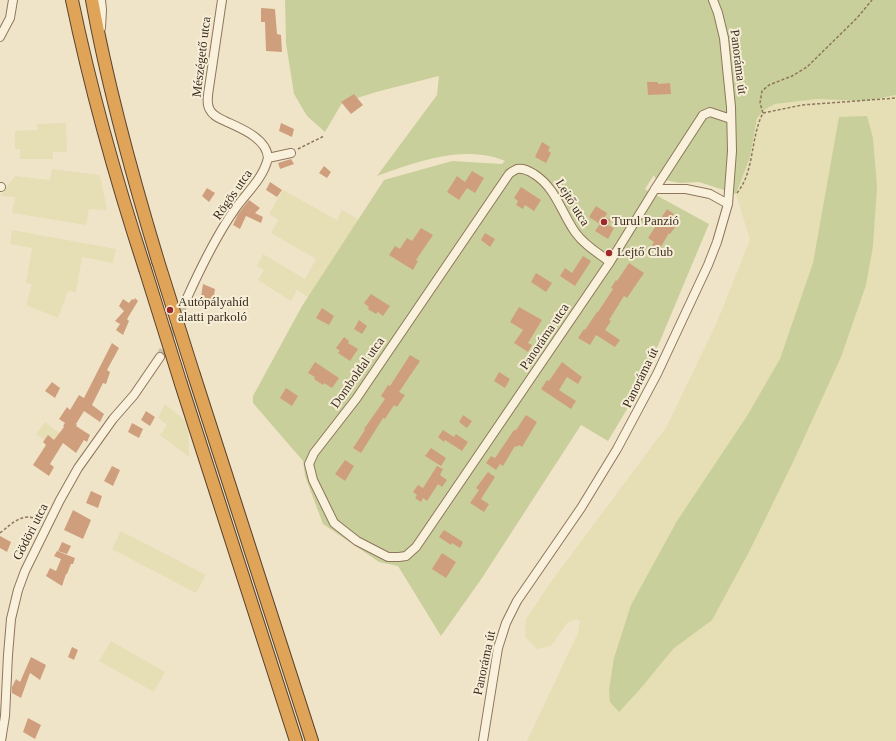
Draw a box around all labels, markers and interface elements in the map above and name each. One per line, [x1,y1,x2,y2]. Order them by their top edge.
street label: Mészégető utca [189,16,215,98]
street label: Panoráma út [726,29,750,95]
street label: Rögös utca [210,167,256,223]
street label: Lejtő utca [552,177,592,229]
place label: Turul Panzió [612,214,679,230]
marker: Turul Panzió [599,217,609,227]
place label: Lejtő Club [617,245,673,261]
marker: Lejtő Club [604,248,614,258]
place label: Autópályahíd alatti parkoló [178,295,249,326]
street label: Panoráma utca [517,301,573,373]
marker: Autópályahíd alatti parkoló [165,305,175,315]
street label: Domboldal utca [328,334,388,412]
street label: Panoráma út [620,345,662,411]
street label: Gödöri utca [10,501,52,563]
street label: Panoráma út [471,629,499,697]

